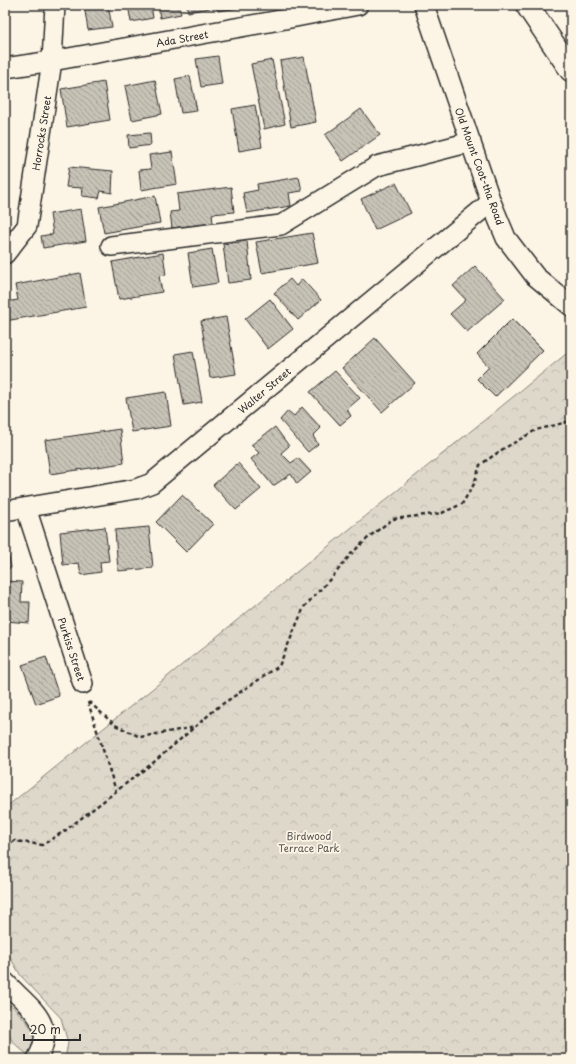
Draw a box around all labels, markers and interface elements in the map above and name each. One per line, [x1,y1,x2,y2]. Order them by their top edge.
street label: Ada Street [155,26,209,50]
street label: Horrocks Street [28,94,54,171]
street label: Old Mount Coot-tha Road [452,105,508,227]
street label: Walter Street [234,363,294,417]
street label: Purkiss Street [55,615,89,683]
park label: Birdwood Terrace Park [278,828,340,855]
scale bar [24,1016,80,1042]
text: 20 m [30,1020,61,1038]

